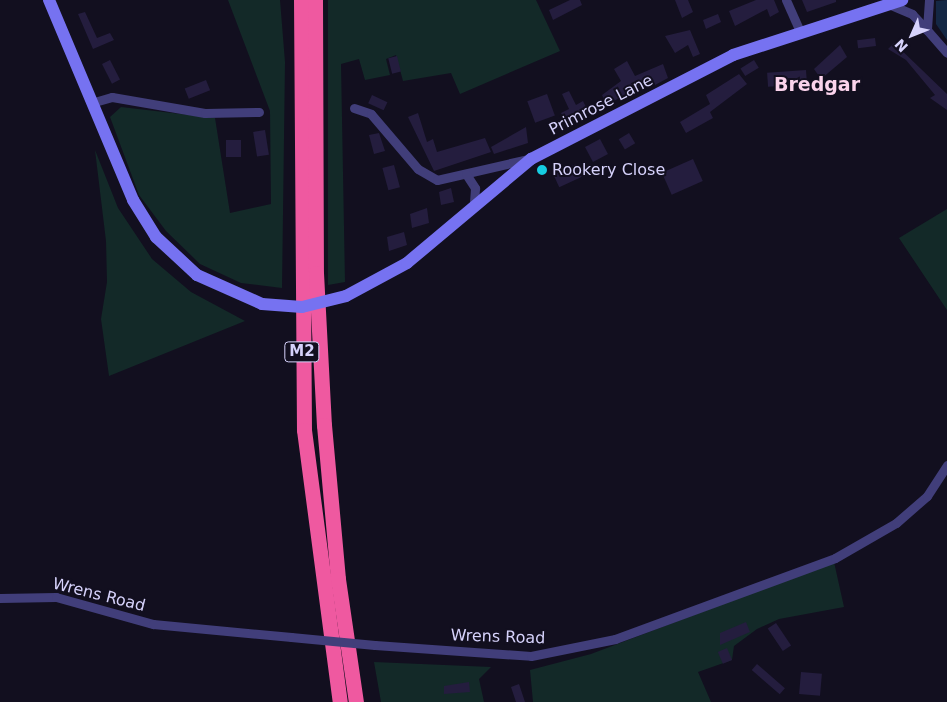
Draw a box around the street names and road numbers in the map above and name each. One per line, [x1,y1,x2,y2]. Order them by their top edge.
street label: Primrose Lane [546,71,656,139]
road number: M2 [283,340,321,364]
street label: Wrens Road [51,574,147,616]
street label: Wrens Road [450,626,546,648]

